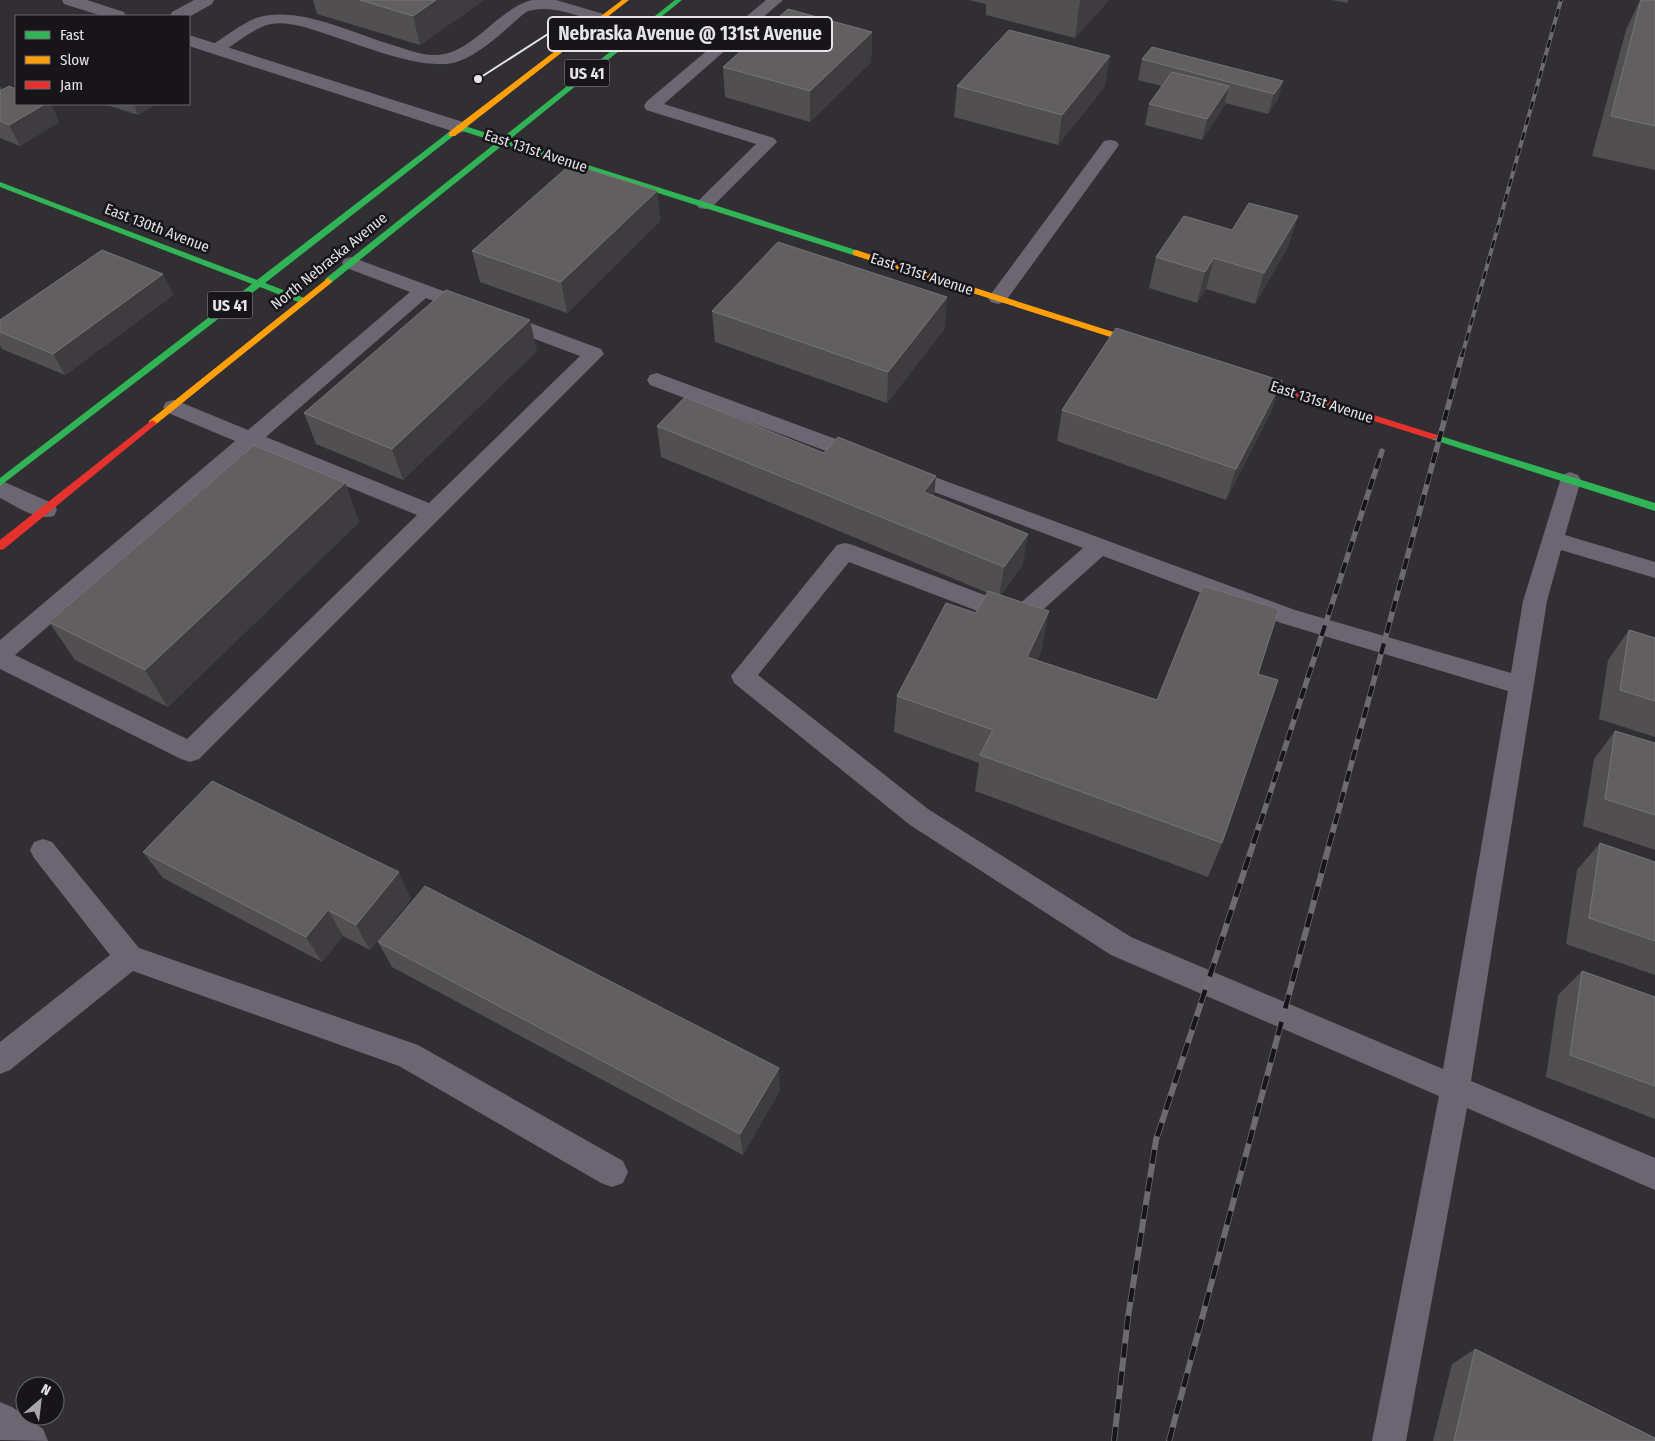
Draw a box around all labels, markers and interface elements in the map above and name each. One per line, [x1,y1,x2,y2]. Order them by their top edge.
legend [15,15,190,105]
callout: Nebraska Avenue @ 131st Avenue [548,17,832,51]
text: Nebraska Avenue @ 131st Avenue [558,22,822,45]
text: Fast [60,26,84,44]
text: Slow [60,51,89,69]
road number: US 41 [564,59,610,86]
text: Jam [60,76,83,94]
street label: East 131st Avenue [482,126,590,176]
street label: East 130th Avenue [102,200,212,256]
street label: North Nebraska Avenue [267,209,391,313]
street label: East 131st Avenue [868,249,976,299]
road number: US 41 [208,292,252,318]
street label: East 131st Avenue [1268,377,1376,427]
north arrow [15,1376,65,1426]
text: N [38,1380,54,1399]

